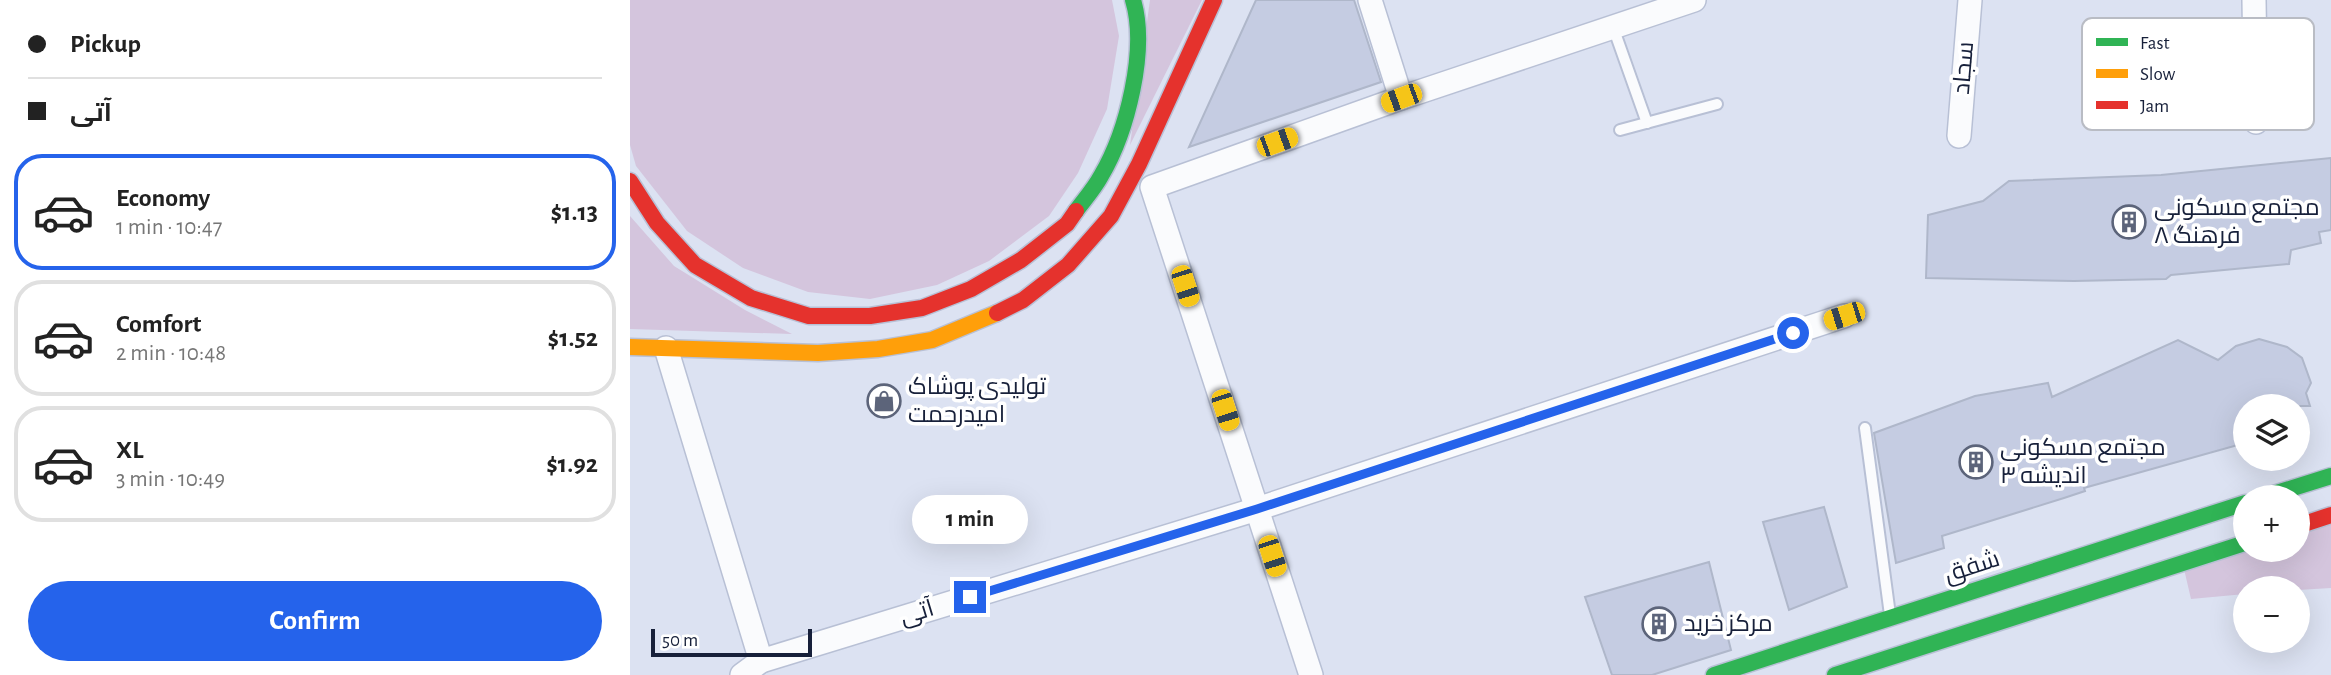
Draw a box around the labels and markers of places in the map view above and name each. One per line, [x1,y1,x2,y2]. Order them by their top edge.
place label: مجتمع مسکونی فرهنگ ۸ [2154,196,2320,248]
building icon: مجتمع مسکونی فرهنگ ۸ [2110,203,2148,241]
place label: تولیدی پوشاک امیدرحمت [908,374,1047,427]
shop icon: تولیدی پوشاک امیدرحمت [865,382,903,420]
place label: مجتمع مسکونی اندیشه ۳ [2000,436,2166,488]
building icon: مجتمع مسکونی اندیشه ۳ [1957,443,1995,481]
building icon: مرکز خرید [1640,605,1678,643]
place label: مرکز خرید [1684,612,1773,636]

